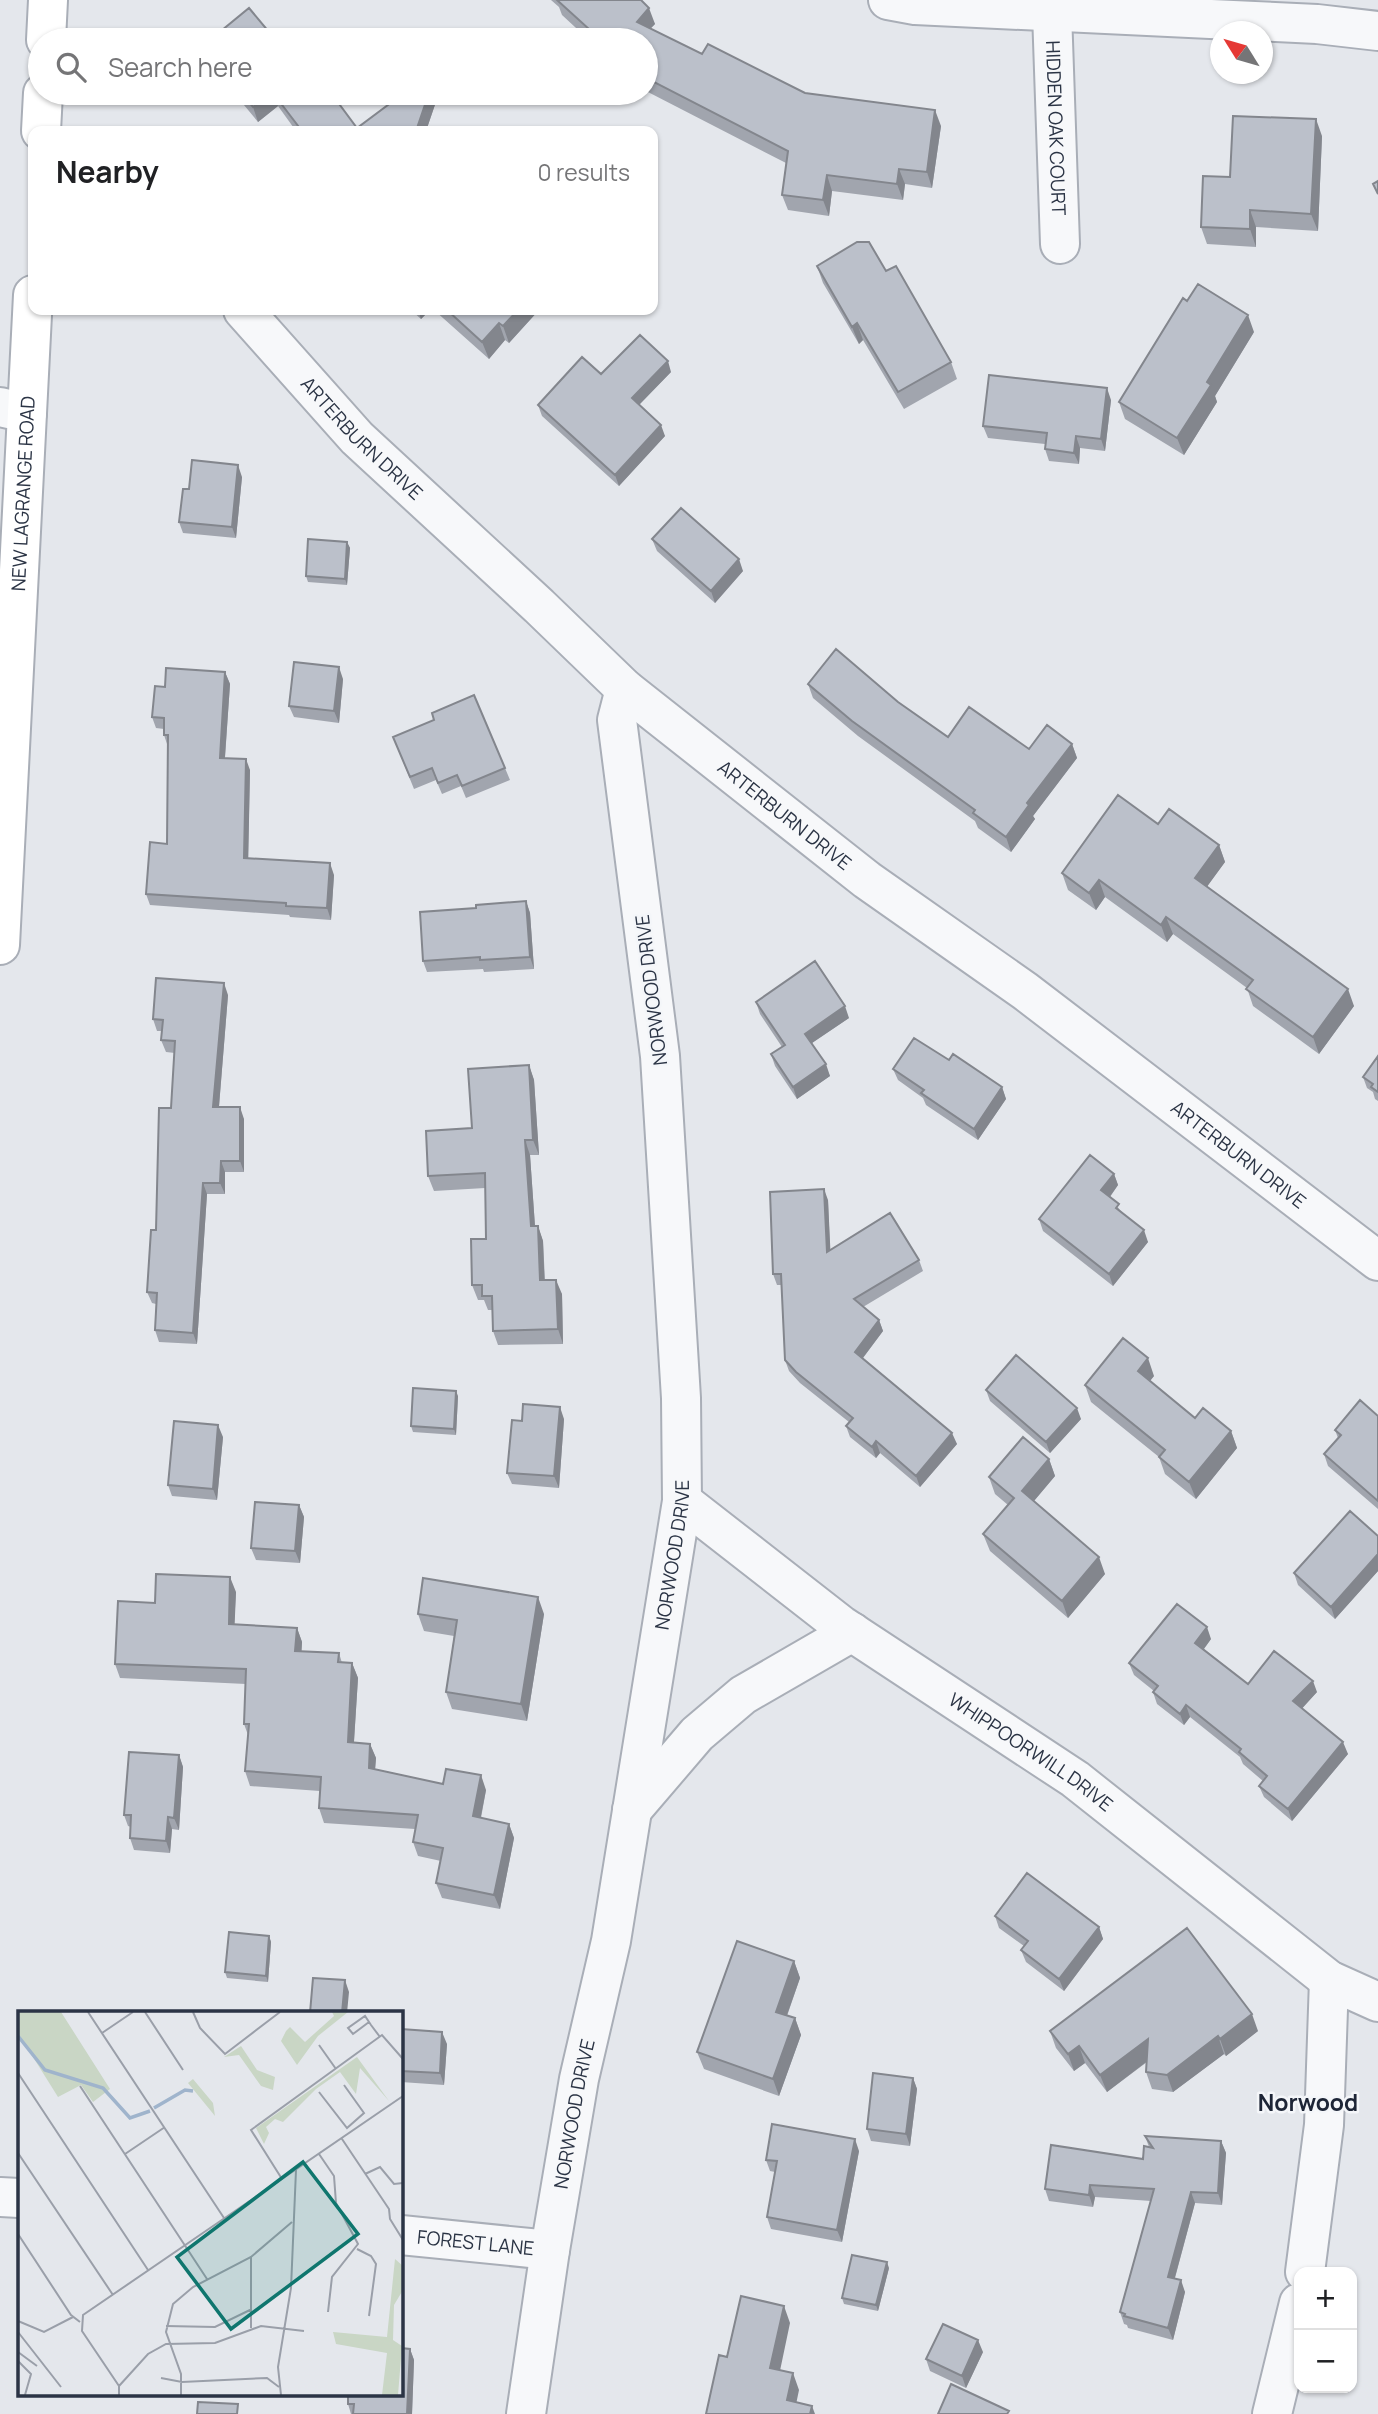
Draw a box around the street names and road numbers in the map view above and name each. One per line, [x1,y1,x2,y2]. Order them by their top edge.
street label: HIDDEN OAK COURT [1040,40,1072,216]
street label: ARTERBURN DRIVE [295,371,429,505]
street label: NEW LAGRANGE ROAD [5,395,41,592]
street label: ARTERBURN DRIVE [712,754,857,876]
street label: NORWOOD DRIVE [629,913,673,1067]
street label: ARTERBURN DRIVE [1166,1094,1312,1214]
street label: NORWOOD DRIVE [648,1480,695,1632]
street label: WHIPPOORWILL DRIVE [944,1686,1118,1817]
street label: NORWOOD DRIVE [548,2036,601,2191]
street label: FOREST LANE [416,2224,535,2261]

